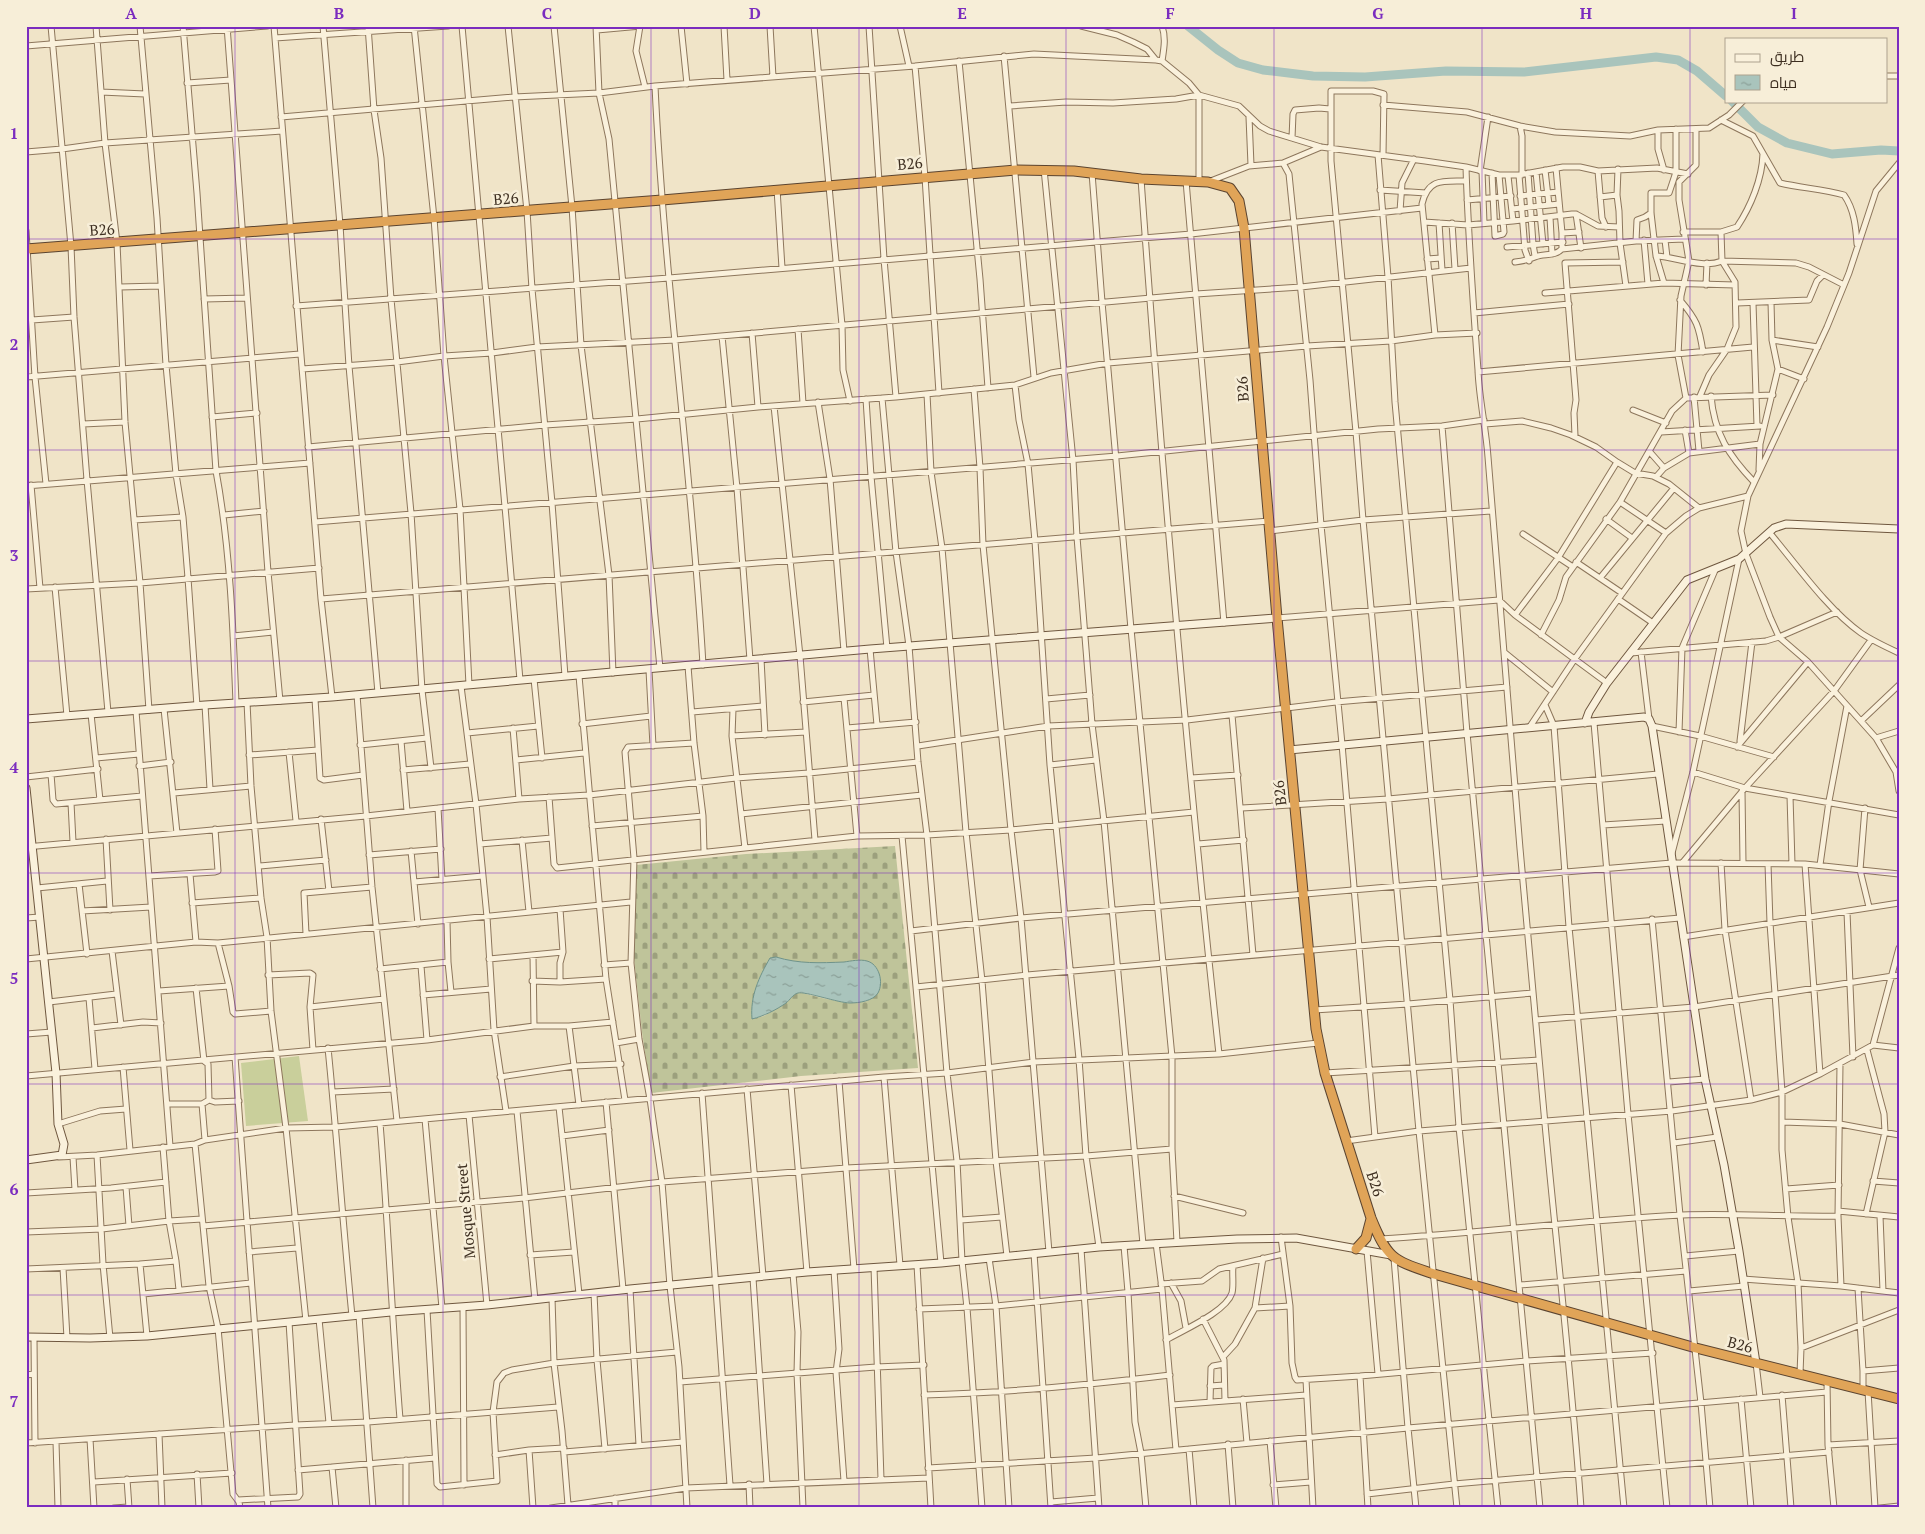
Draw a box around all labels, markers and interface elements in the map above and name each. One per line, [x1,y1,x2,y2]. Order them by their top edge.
text: A [125,2,137,24]
text: B [334,2,344,24]
text: C [542,2,552,24]
text: D [749,2,761,24]
text: E [957,2,967,24]
text: F [1165,2,1175,24]
text: G [1372,2,1384,24]
text: H [1580,2,1592,24]
text: I [1791,2,1797,24]
legend [1725,38,1888,102]
text: طريق [1770,46,1804,67]
text: مياه [1770,72,1797,92]
text: 1 [9,122,19,144]
street label: B26 [896,152,923,174]
street label: B26 [492,187,519,209]
street label: B26 [89,218,115,240]
text: 2 [9,333,19,355]
street label: B26 [1231,376,1253,402]
text: 3 [9,544,19,566]
text: 4 [9,756,19,778]
street label: B26 [1268,779,1290,807]
text: 5 [9,967,19,989]
street label: Mosque Street [451,1162,479,1260]
street label: B26 [1363,1169,1389,1199]
text: 6 [9,1178,19,1200]
street label: B26 [1725,1331,1755,1357]
text: 7 [9,1390,19,1412]

